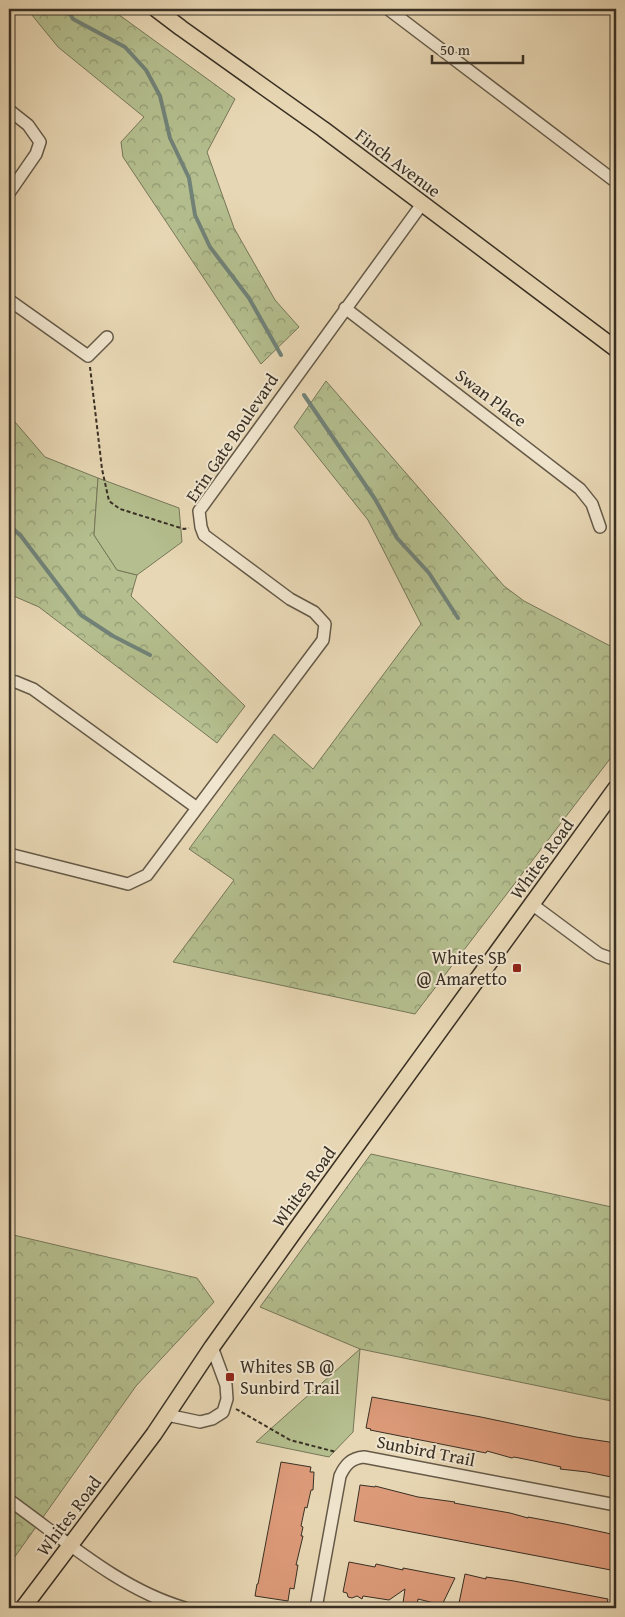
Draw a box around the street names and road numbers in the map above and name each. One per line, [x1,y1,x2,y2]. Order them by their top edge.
street label: Finch Avenue [350,121,447,204]
street label: Swan Place [450,362,533,434]
street label: Erin Gate Boulevard [178,368,285,507]
street label: Whites Road [503,812,580,905]
street label: Whites Road [265,1140,342,1233]
street label: Sunbird Trail [375,1428,478,1473]
street label: Whites Road [30,1470,108,1561]

